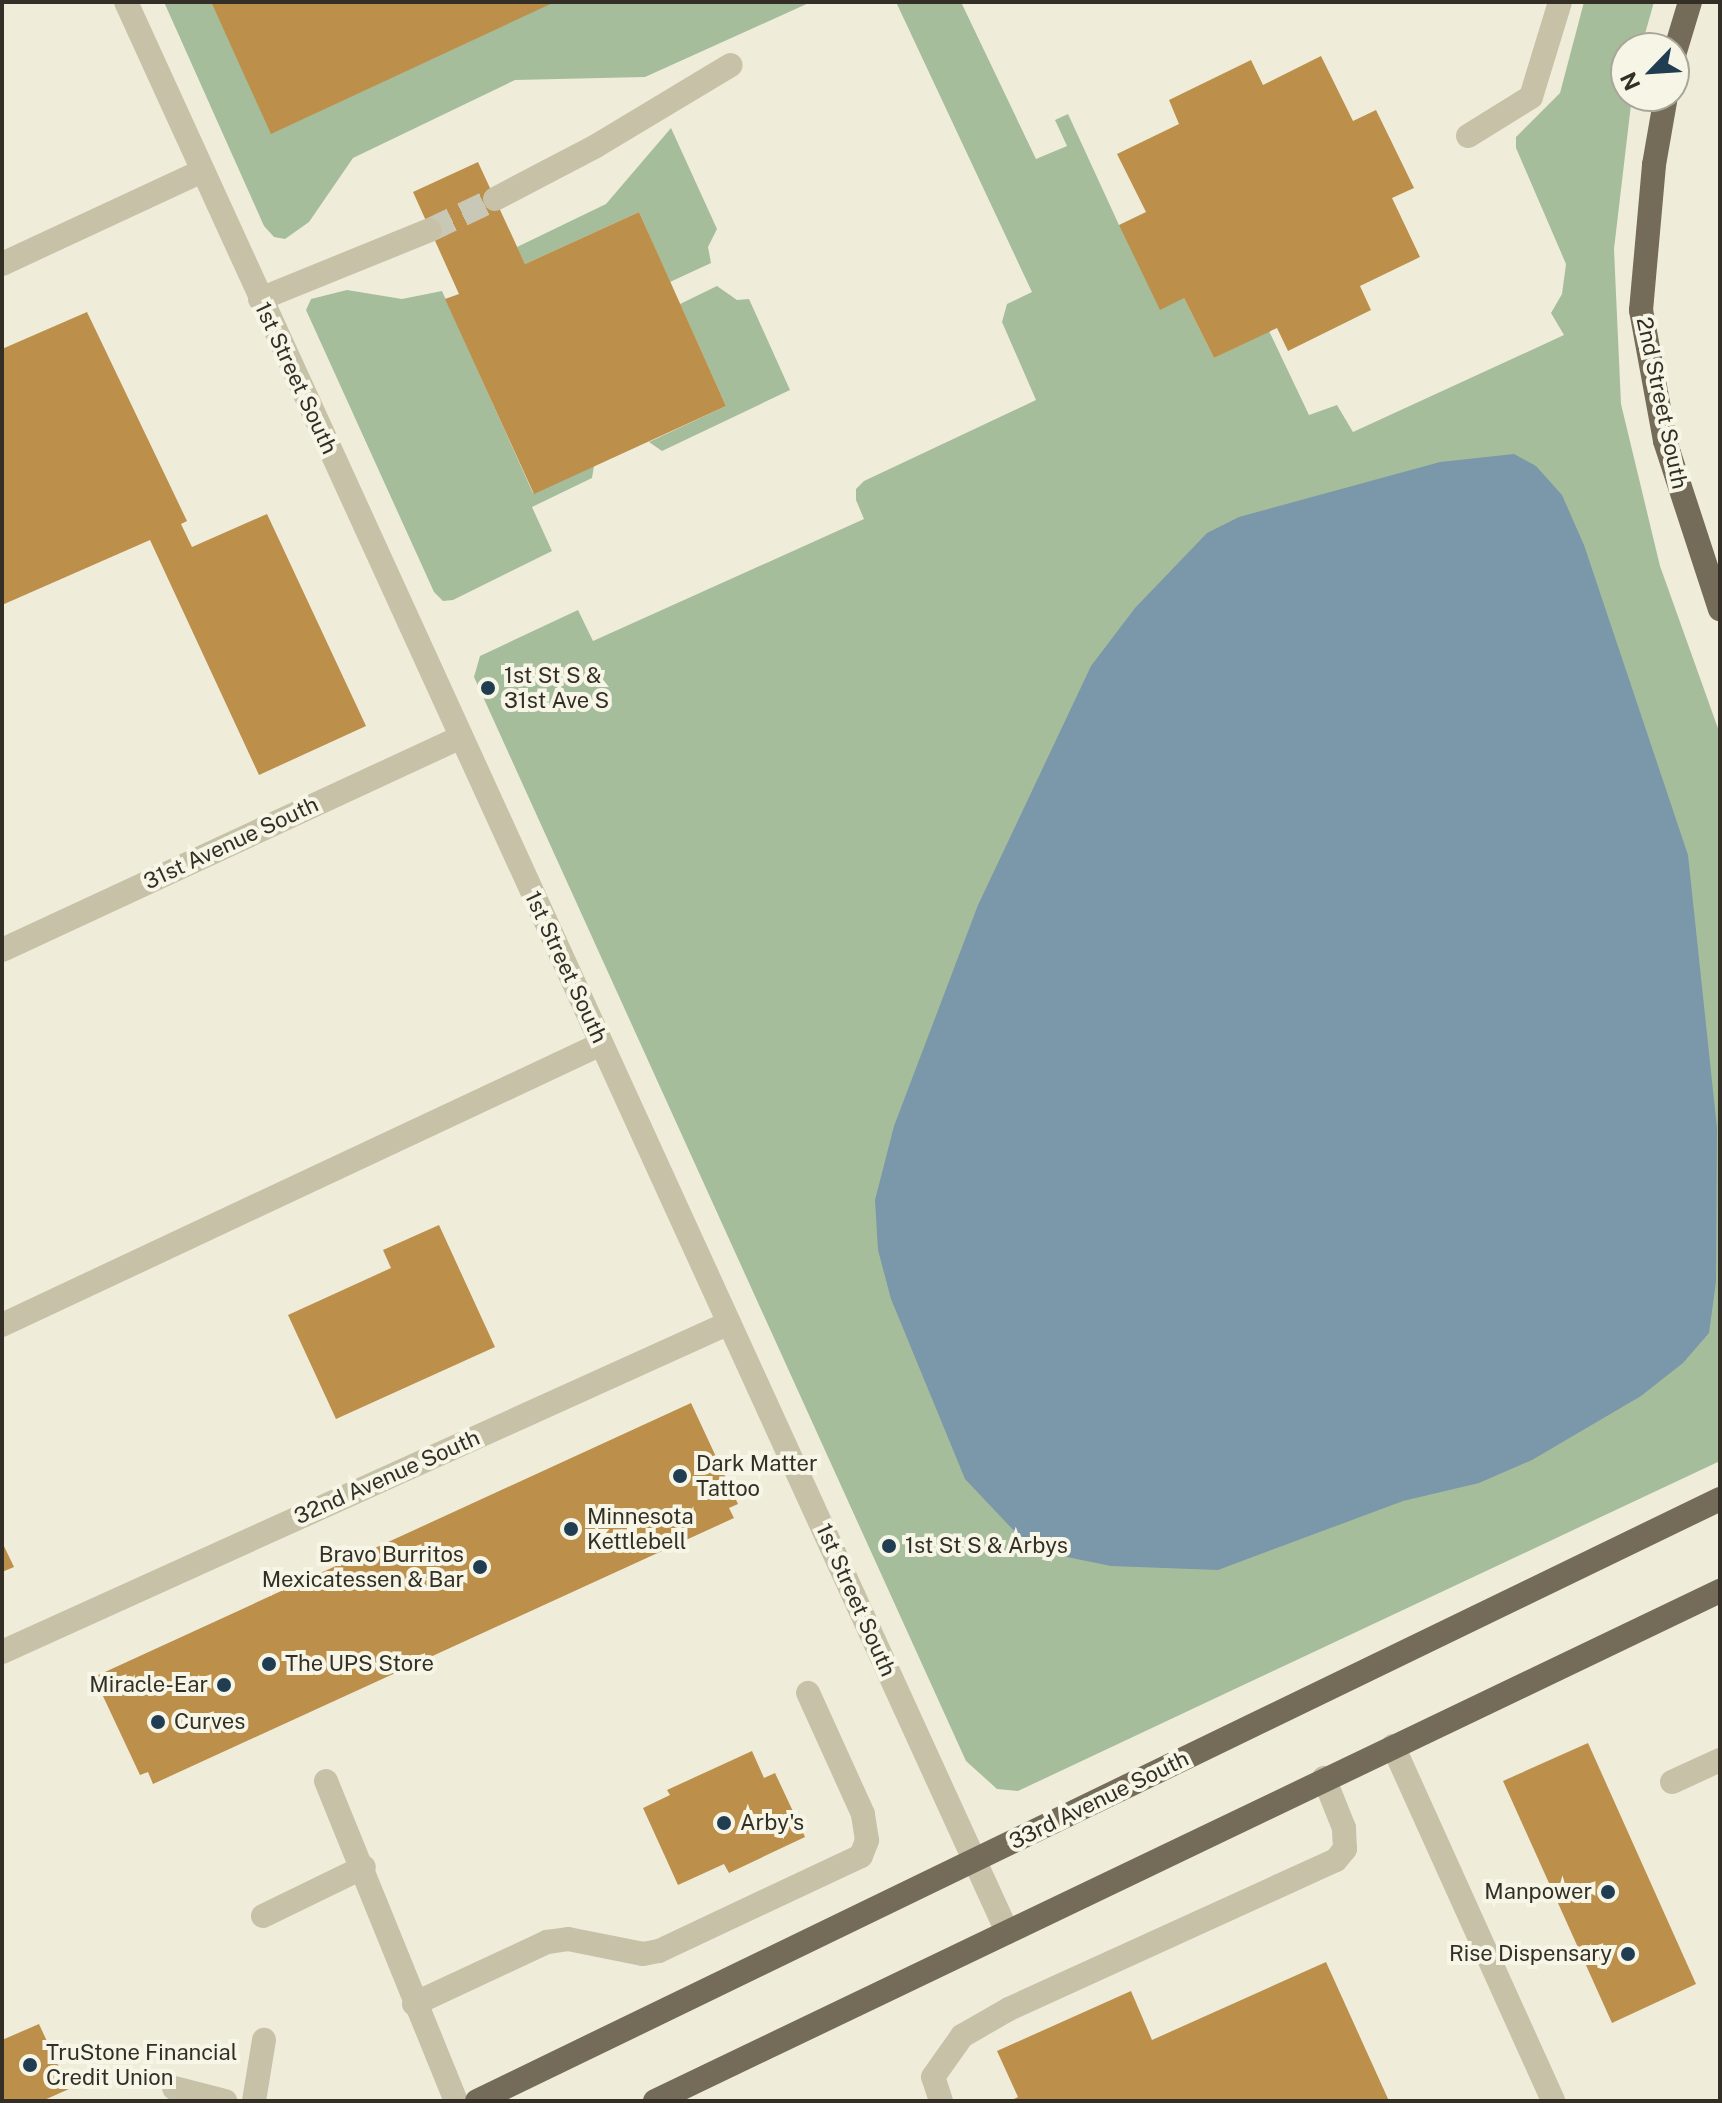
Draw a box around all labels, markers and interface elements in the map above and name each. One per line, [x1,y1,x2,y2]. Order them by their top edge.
north arrow [1610,32,1690,112]
text: N [1615,68,1645,95]
street label: 1st Street South [249,298,343,458]
street label: 2nd Street South [1631,315,1693,491]
place label: 1st St S & 31st Ave S [504,662,609,714]
marker: 1st St S & 31st Ave S [479,679,497,697]
street label: 31st Avenue South [139,791,323,895]
street label: 1st Street South [519,887,613,1047]
street label: 32nd Avenue South [290,1424,484,1530]
place label: Dark Matter Tattoo [696,1450,818,1502]
marker: Dark Matter Tattoo [671,1467,689,1485]
place label: Minnesota Kettlebell [587,1503,694,1554]
street label: 1st Street South [810,1519,902,1681]
marker: Minnesota Kettlebell [562,1520,580,1538]
place label: 1st St S & Arbys [905,1533,1068,1559]
marker: 1st St S & Arbys [880,1537,898,1555]
place label: Bravo Burritos Mexicatessen & Bar [262,1541,464,1592]
marker: Bravo Burritos Mexicatessen & Bar [471,1558,489,1576]
place label: The UPS Store [285,1651,434,1677]
marker: The UPS Store [260,1655,278,1673]
place label: Miracle-Ear [89,1672,208,1698]
marker: Miracle-Ear [215,1676,233,1694]
place label: Curves [174,1709,245,1735]
marker: Curves [149,1713,167,1731]
street label: 33rd Avenue South [1005,1745,1193,1855]
place label: Arby's [740,1810,804,1836]
marker: Arby's [715,1814,733,1832]
place label: Manpower [1484,1879,1592,1905]
marker: Manpower [1599,1883,1617,1901]
place label: Rise Dispensary [1449,1941,1612,1967]
marker: Rise Dispensary [1619,1945,1637,1963]
place label: TruStone Financial Credit Union [46,2039,237,2090]
marker: TruStone Financial Credit Union [21,2056,39,2074]

